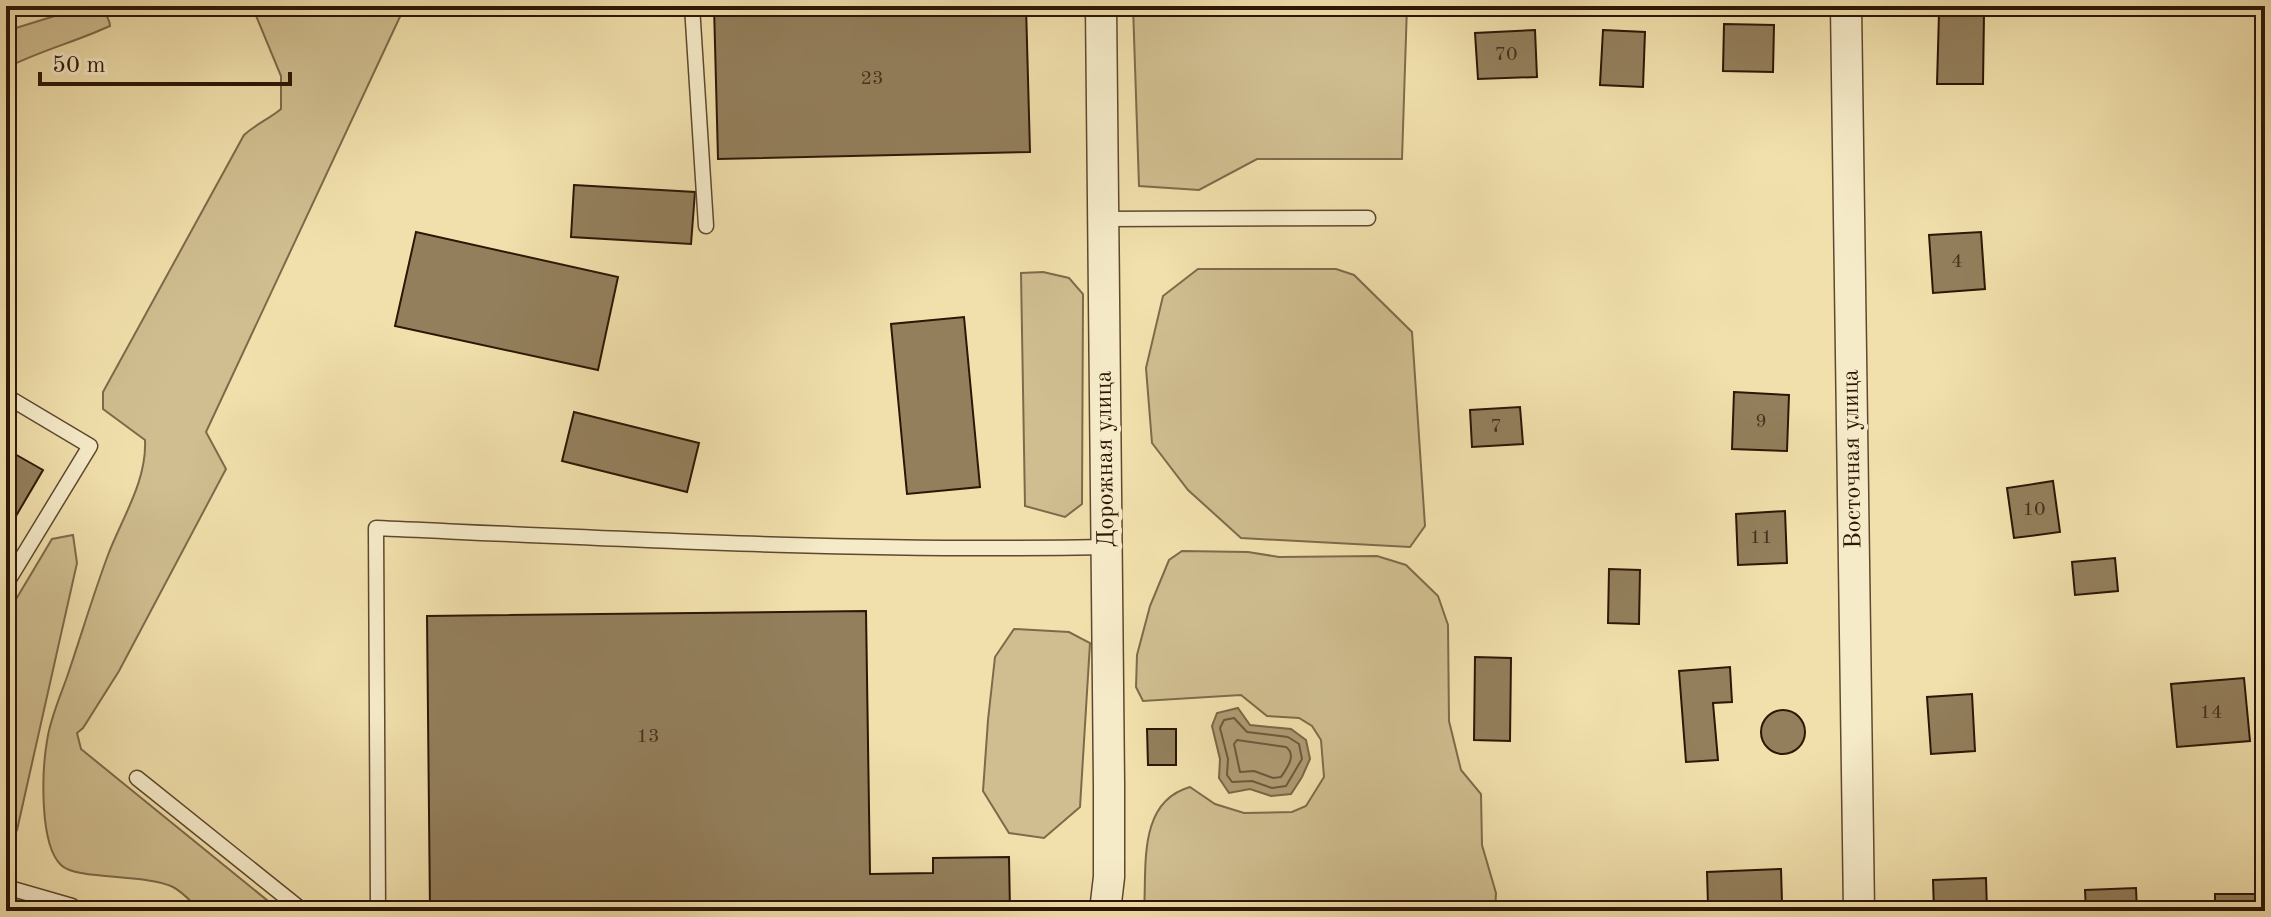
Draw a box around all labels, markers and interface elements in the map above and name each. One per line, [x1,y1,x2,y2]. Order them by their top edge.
scale bar [40,36,290,86]
house number: 70 [1494,45,1518,65]
text: 50 m [52,54,106,78]
house number: 23 [860,69,884,89]
house number: 4 [1951,252,1963,272]
street label: Восточная улица [1839,369,1867,549]
street label: Дорожная улица [1092,370,1120,548]
house number: 9 [1755,412,1767,432]
house number: 7 [1490,417,1502,437]
house number: 10 [2022,500,2046,520]
house number: 11 [1749,528,1773,548]
house number: 14 [2199,703,2223,723]
house number: 13 [636,727,660,747]

